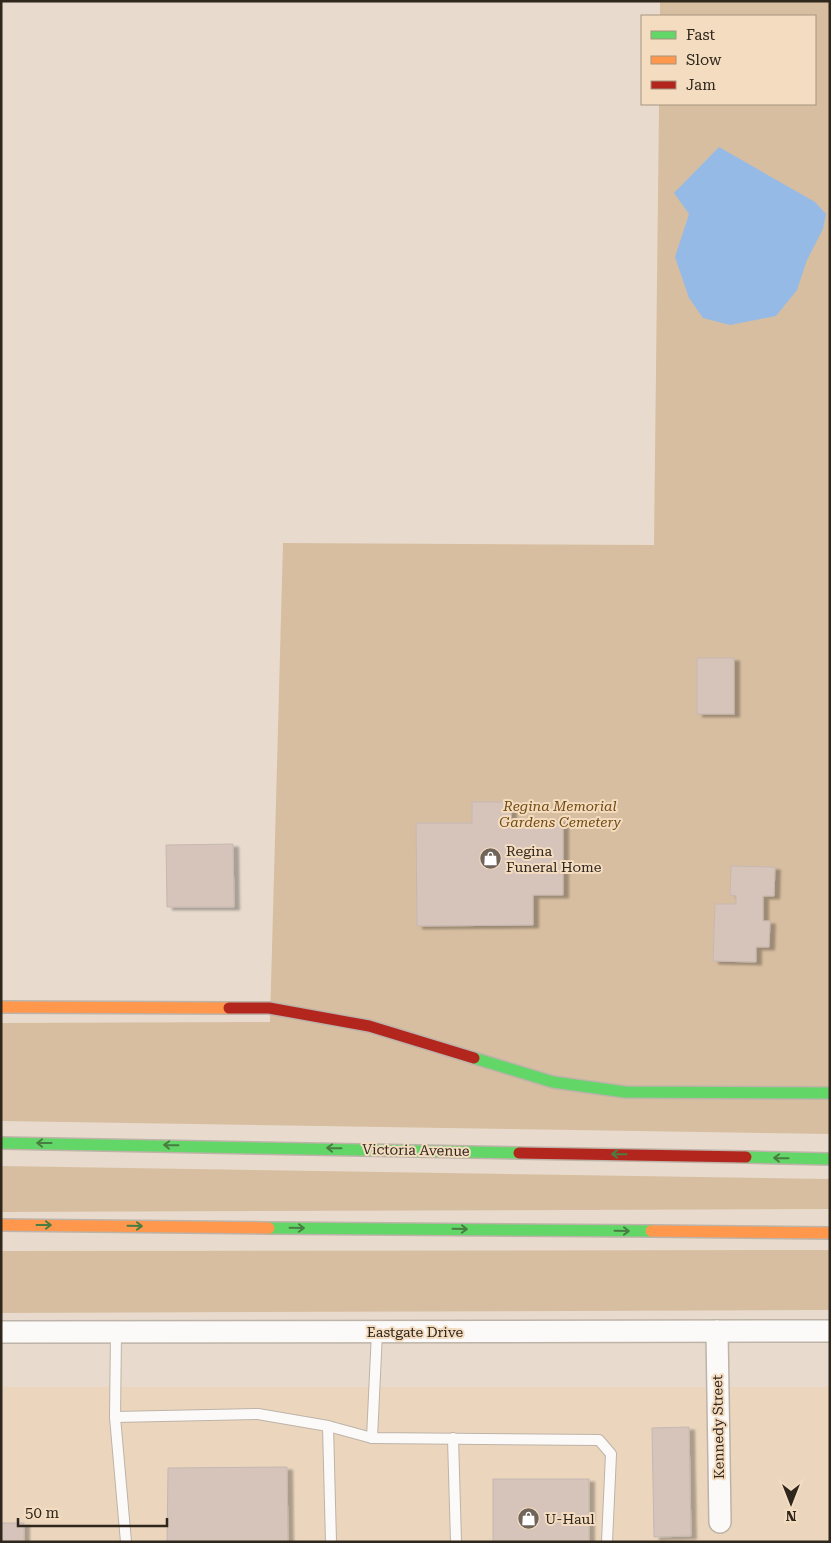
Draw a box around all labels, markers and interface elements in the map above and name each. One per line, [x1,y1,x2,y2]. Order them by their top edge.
legend [641,15,816,105]
text: Fast [686,26,716,44]
text: Slow [686,51,722,69]
text: Jam [686,76,716,94]
park label: Regina Memorial Gardens Cemetery [499,798,622,830]
place label: Regina Funeral Home [506,843,602,875]
shop icon: Regina Funeral Home [478,847,502,871]
one-way arrow [36,1138,52,1148]
one-way arrow [163,1140,180,1150]
street label: Victoria Avenue [362,1141,470,1159]
one-way arrow [326,1144,342,1153]
one-way arrow [611,1150,627,1159]
one-way arrow [773,1153,790,1163]
one-way arrow [35,1220,51,1230]
one-way arrow [126,1221,142,1231]
one-way arrow [289,1223,305,1232]
one-way arrow [451,1224,467,1234]
one-way arrow [614,1226,630,1236]
street label: Eastgate Drive [367,1324,464,1340]
street label: Kennedy Street [709,1375,727,1479]
north arrow [766,1478,816,1528]
scale bar [18,1496,166,1528]
text: 50 m [25,1504,60,1522]
shop icon: U-Haul [517,1507,541,1531]
text: N [785,1508,796,1524]
place label: U-Haul [545,1511,595,1527]

